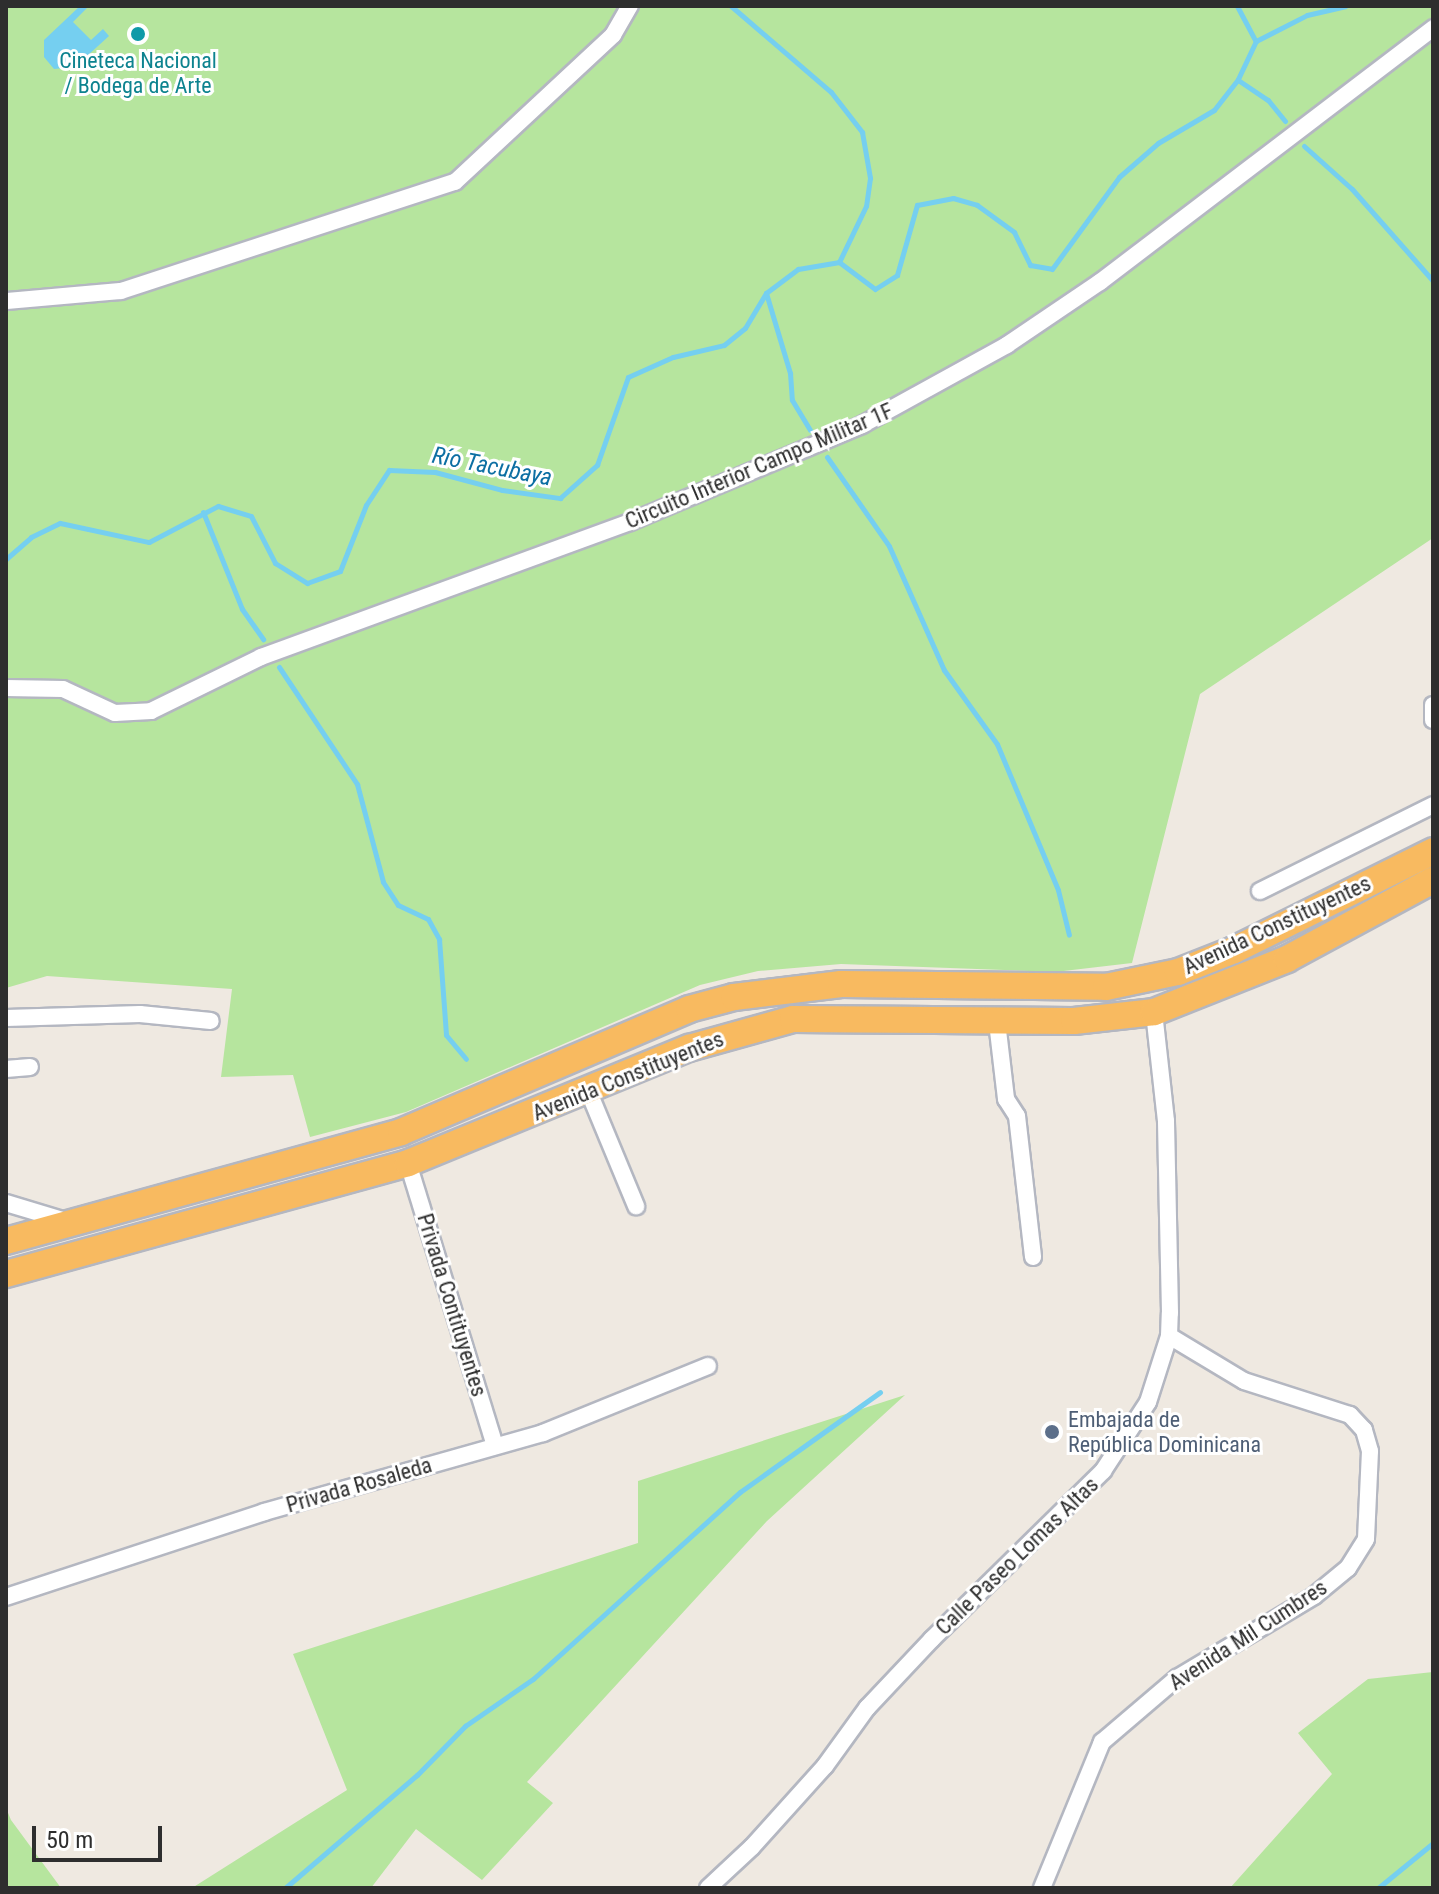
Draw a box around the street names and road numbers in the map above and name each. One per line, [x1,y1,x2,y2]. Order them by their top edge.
street label: Circuito Interior Campo Militar 1F [621,398,897,534]
street label: Avenida Constituyentes [1179,870,1375,980]
street label: Avenida Constituyentes [529,1026,727,1126]
street label: Privada Contituyentes [412,1210,492,1400]
street label: Privada Rosaleda [283,1452,435,1518]
street label: Calle Paseo Lomas Altas [930,1471,1104,1641]
street label: Avenida Mil Cumbres [1164,1574,1332,1696]

